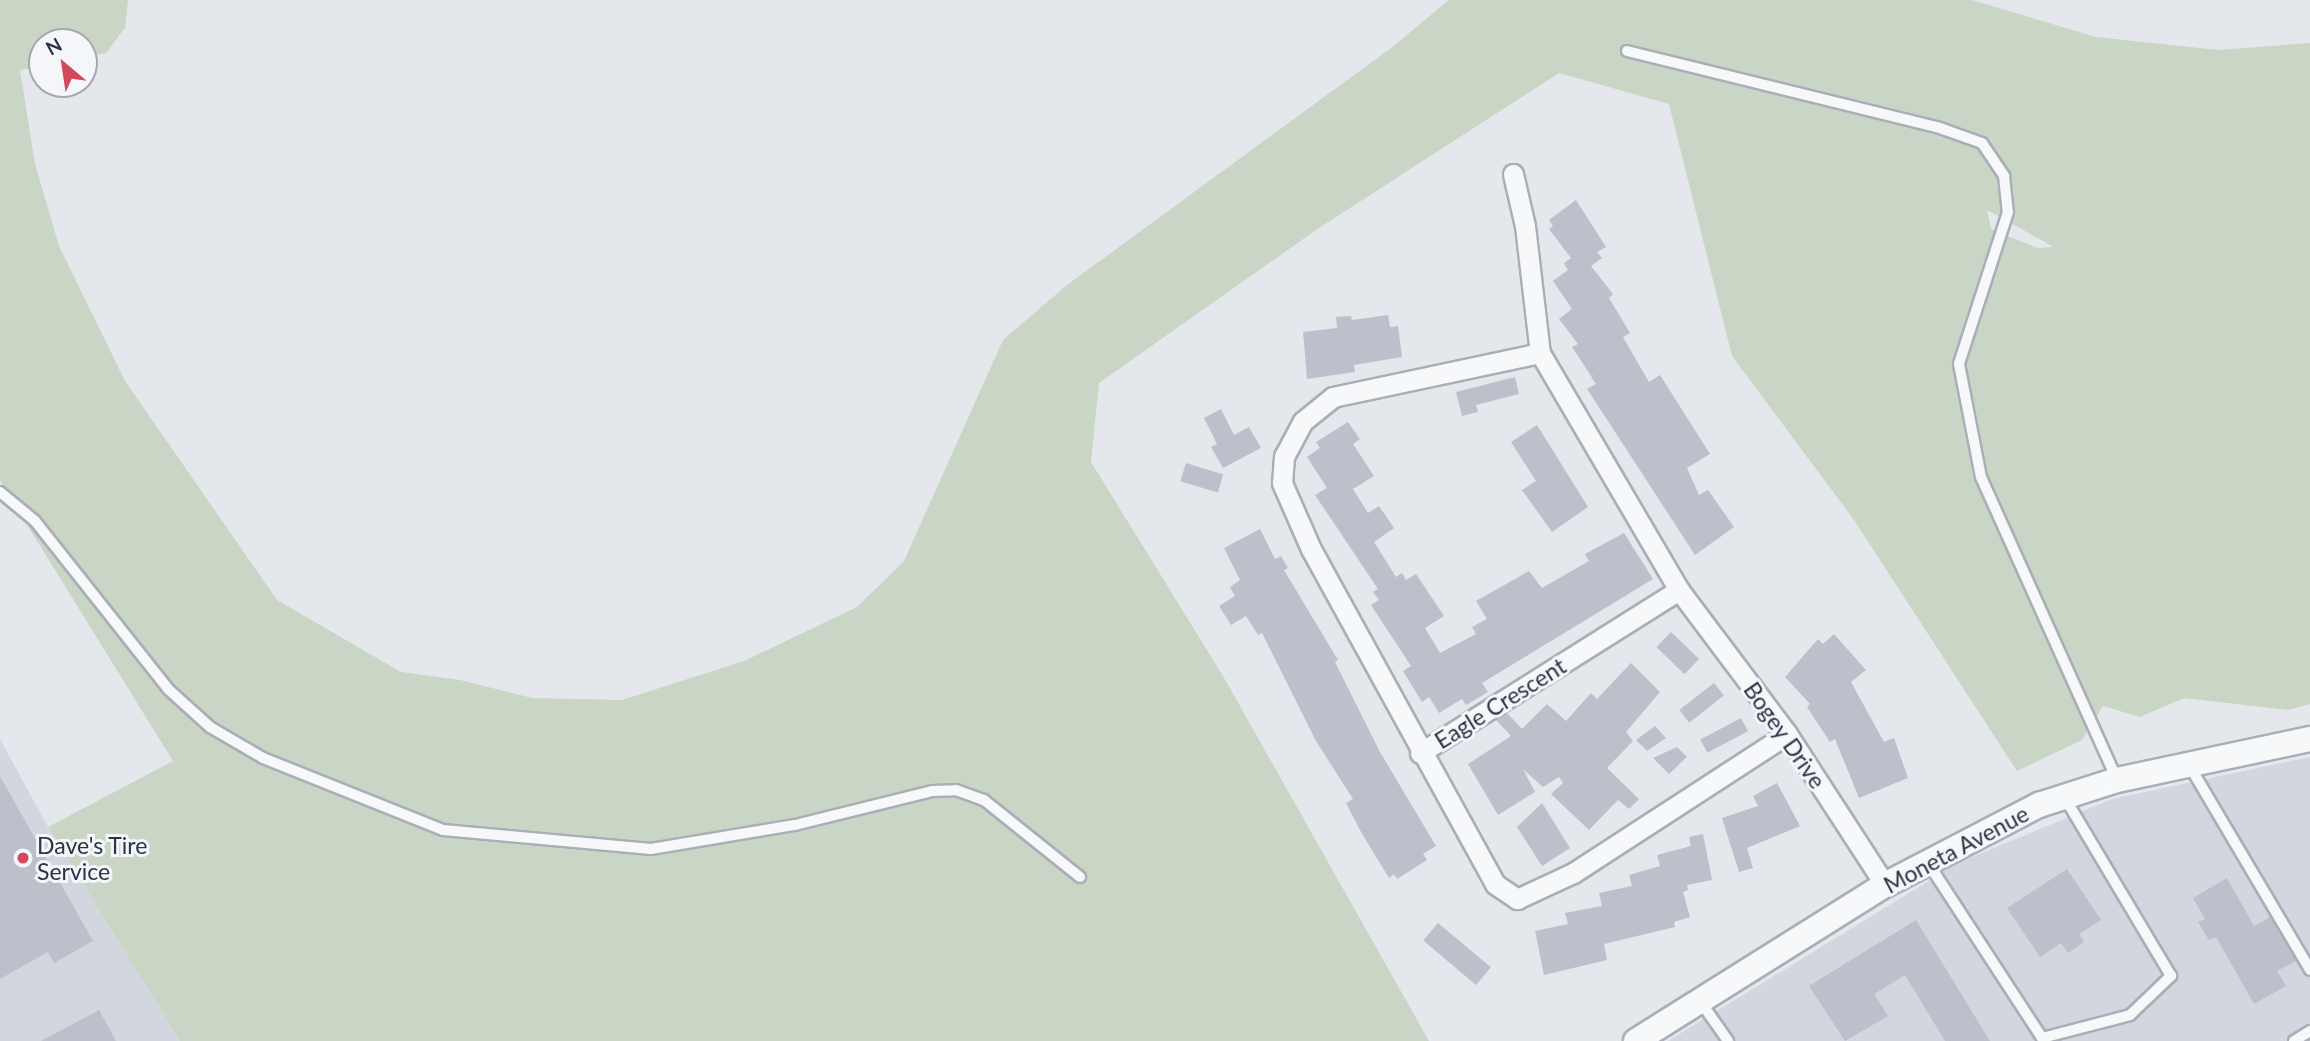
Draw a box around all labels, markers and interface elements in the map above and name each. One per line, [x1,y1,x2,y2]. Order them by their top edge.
north arrow [28,28,98,98]
text: N [42,32,66,60]
street label: Eagle Crescent [1429,652,1571,754]
street label: Bogey Drive [1738,676,1832,794]
street label: Moneta Avenue [1879,799,2033,899]
place label: Dave's Tire Service [37,831,148,885]
marker: Dave's Tire Service [15,850,31,866]

